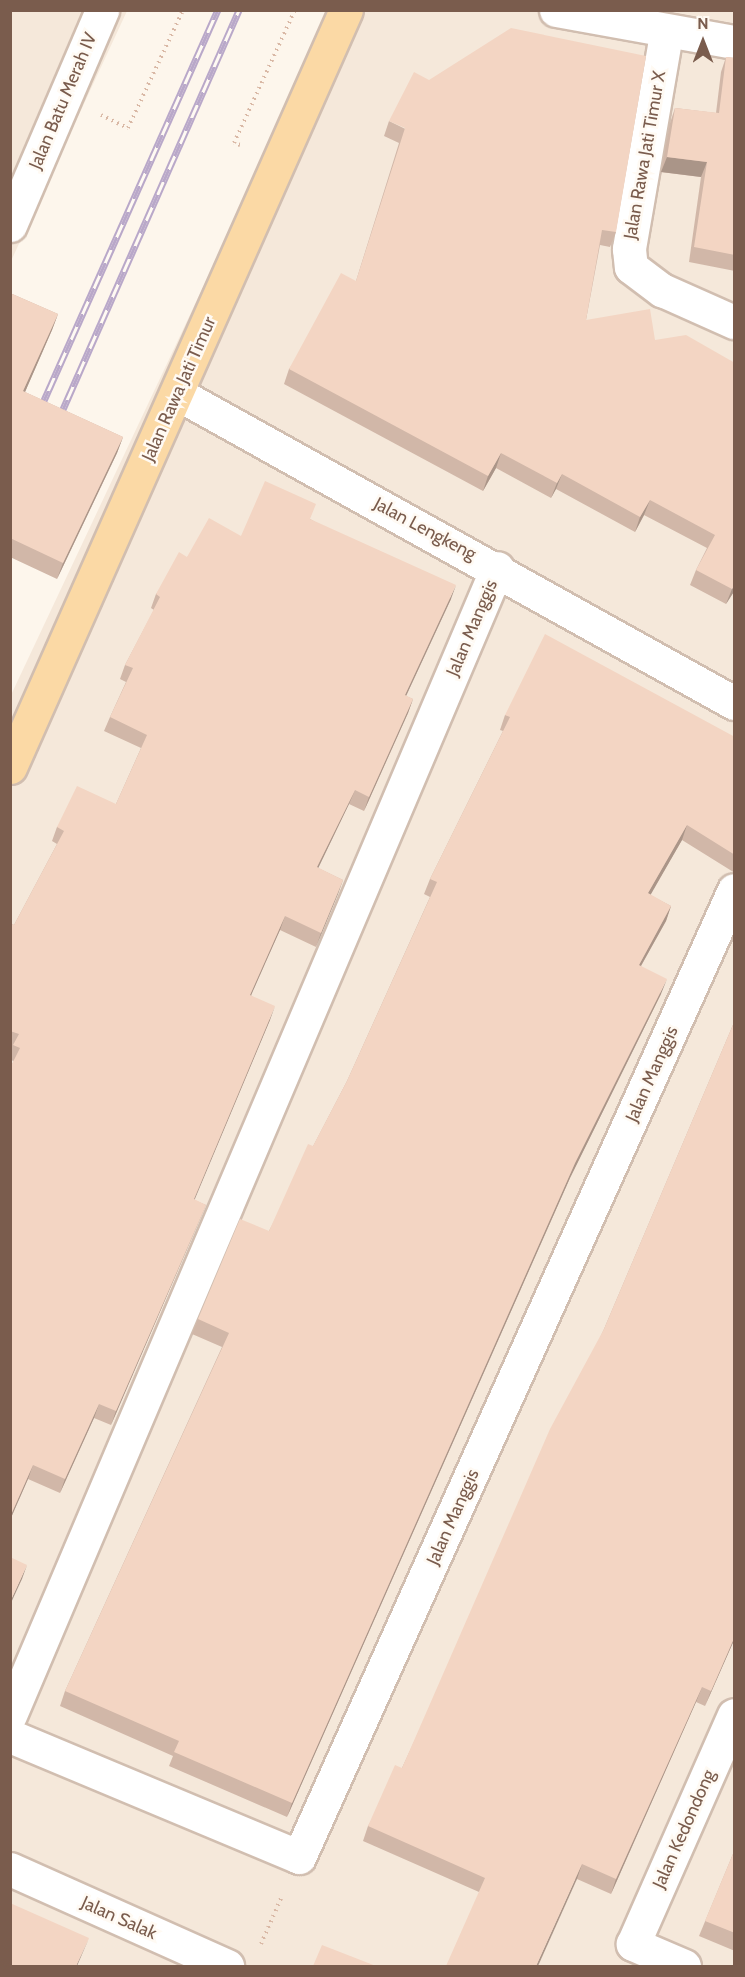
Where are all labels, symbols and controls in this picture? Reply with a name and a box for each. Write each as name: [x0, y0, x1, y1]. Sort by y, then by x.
north arrow: [673, 12, 733, 72]
text: N: [697, 14, 709, 33]
street label: Jalan Batu Merah IV: [25, 30, 101, 172]
street label: Jalan Rawa Jati Timur X: [620, 69, 670, 241]
street label: Jalan Rawa Jati Timur: [137, 313, 221, 465]
street label: Jalan Lengkeng: [370, 493, 480, 565]
street label: Jalan Manggis: [442, 576, 502, 680]
street label: Jalan Manggis: [621, 1023, 683, 1125]
street label: Jalan Manggis: [422, 1466, 484, 1568]
street label: Jalan Kedondong: [648, 1766, 720, 1892]
street label: Jalan Salak: [78, 1892, 160, 1944]

